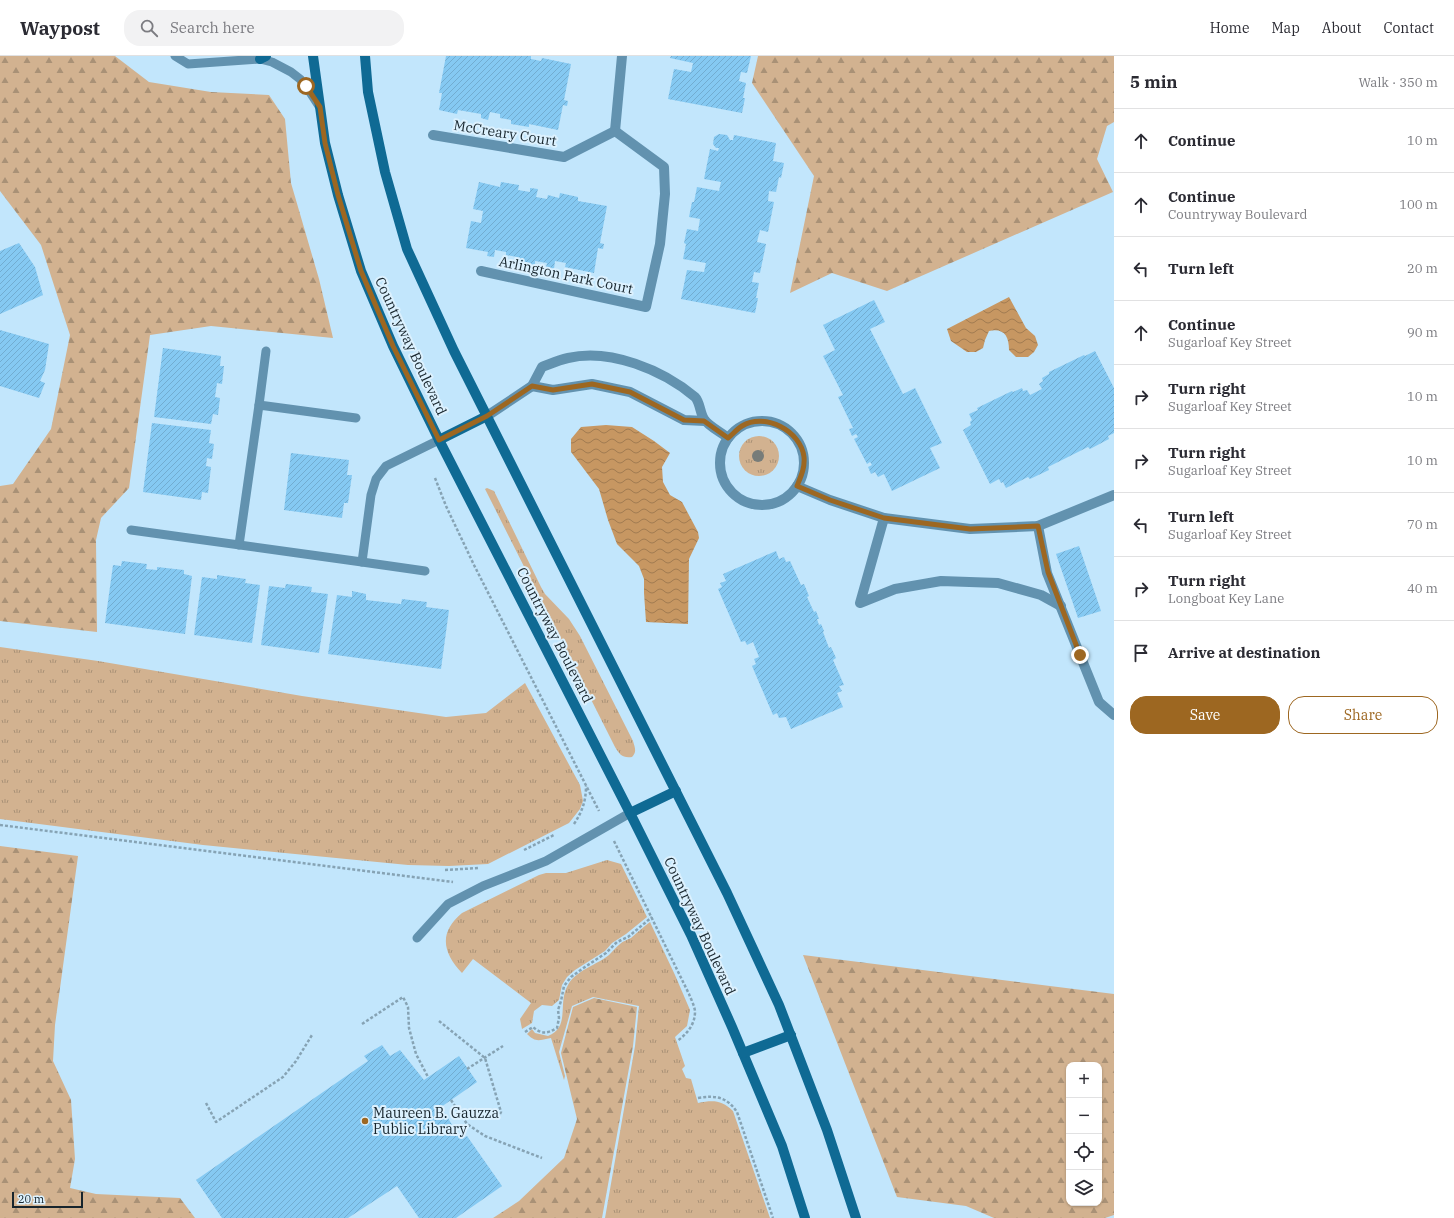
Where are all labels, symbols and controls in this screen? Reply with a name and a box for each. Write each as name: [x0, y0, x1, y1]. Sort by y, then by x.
search box: [124, 10, 404, 46]
text: Waypost: [20, 16, 100, 40]
icon: search: [138, 17, 160, 39]
text: Search here: [170, 18, 254, 37]
text: Home: [1210, 19, 1249, 37]
text: Map: [1271, 19, 1300, 37]
text: About: [1322, 19, 1361, 37]
text: Contact: [1383, 19, 1434, 37]
text: 5 min: [1130, 71, 1178, 93]
text: Walk · 350 m: [1359, 74, 1438, 91]
route start: [297, 77, 315, 95]
street label: McCreary Court: [452, 116, 558, 150]
icon: ahead: [1130, 130, 1152, 152]
text: Continue: [1168, 131, 1235, 150]
text: 10 m: [1407, 132, 1438, 149]
text: Continue: [1168, 187, 1235, 206]
icon: ahead: [1130, 194, 1152, 216]
text: 100 m: [1399, 196, 1438, 213]
text: Countryway Boulevard: [1168, 206, 1307, 223]
street label: Arlington Park Court: [497, 252, 635, 298]
icon: left: [1130, 258, 1152, 280]
text: Turn left: [1168, 259, 1234, 278]
text: 20 m: [1407, 260, 1438, 277]
street label: Countryway Boulevard: [371, 274, 451, 418]
text: Continue: [1168, 315, 1235, 334]
icon: ahead: [1130, 322, 1152, 344]
text: 90 m: [1407, 324, 1438, 341]
text: Sugarloaf Key Street: [1168, 334, 1292, 351]
text: Turn right: [1168, 379, 1246, 398]
icon: right: [1130, 386, 1152, 408]
text: 10 m: [1407, 388, 1438, 405]
text: Sugarloaf Key Street: [1168, 398, 1292, 415]
text: Turn right: [1168, 443, 1246, 462]
icon: right: [1130, 450, 1152, 472]
text: 10 m: [1407, 452, 1438, 469]
text: Sugarloaf Key Street: [1168, 462, 1292, 479]
text: Turn left: [1168, 507, 1234, 526]
icon: left: [1130, 514, 1152, 536]
text: 70 m: [1407, 516, 1438, 533]
text: Sugarloaf Key Street: [1168, 526, 1292, 543]
street label: Countryway Boulevard: [513, 564, 597, 706]
text: Turn right: [1168, 571, 1246, 590]
icon: right: [1130, 578, 1152, 600]
text: 40 m: [1407, 580, 1438, 597]
text: Longboat Key Lane: [1168, 590, 1284, 607]
icon: arrive: [1130, 642, 1152, 664]
text: Arrive at destination: [1168, 643, 1320, 662]
route end: [1071, 646, 1089, 664]
button: Save: [1130, 696, 1280, 734]
button: Share: [1288, 696, 1438, 734]
street label: Countryway Boulevard: [660, 854, 740, 998]
map controls: [1066, 1062, 1102, 1206]
button: +: [1066, 1062, 1102, 1098]
button: −: [1066, 1098, 1102, 1134]
place label: Maureen B. Gauzza Public Library: [373, 1104, 499, 1138]
marker: Maureen B. Gauzza Public Library: [360, 1116, 370, 1126]
button: locate: [1066, 1134, 1102, 1170]
button: layers: [1066, 1170, 1102, 1206]
scale bar: [12, 1190, 83, 1209]
text: 20 m: [18, 1192, 44, 1206]

